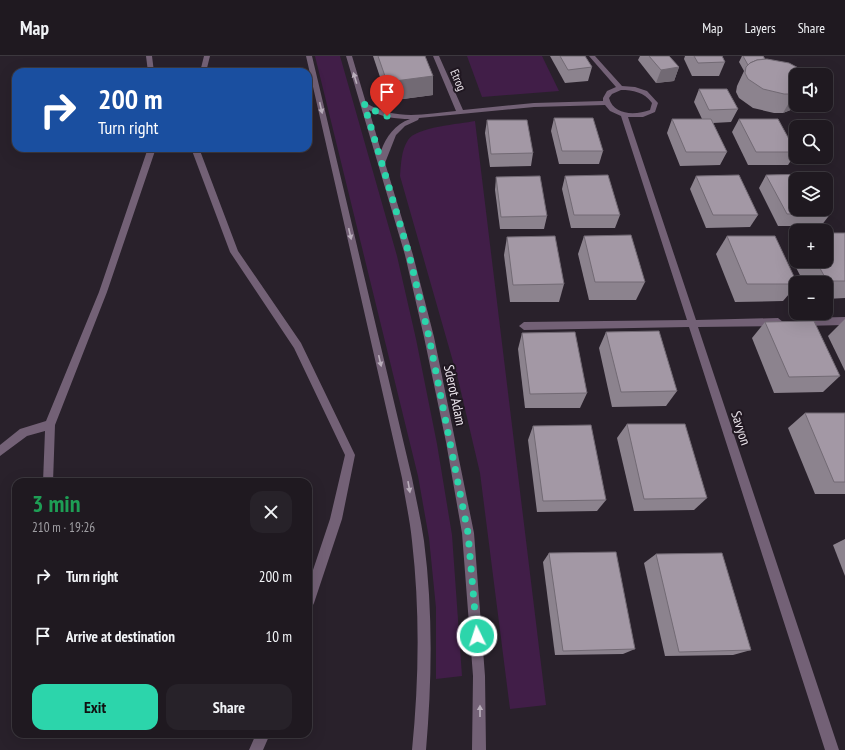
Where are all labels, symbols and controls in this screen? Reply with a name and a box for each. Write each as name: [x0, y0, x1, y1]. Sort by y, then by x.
text: Map: [20, 16, 49, 40]
text: Map: [702, 19, 723, 37]
text: Layers: [745, 19, 776, 37]
text: Share: [798, 19, 825, 37]
street label: Etrog: [447, 67, 470, 93]
map controls: [789, 68, 833, 320]
button: sound: [789, 68, 833, 112]
one-way arrow: [352, 71, 358, 83]
pin: [370, 75, 404, 116]
text: 200 m: [98, 80, 162, 117]
icon: arrive: [376, 81, 398, 103]
icon: right: [32, 84, 84, 136]
one-way arrow: [318, 101, 324, 114]
text: Turn right: [98, 116, 158, 139]
button: search: [789, 120, 833, 164]
button: layers: [789, 172, 833, 216]
button: +: [789, 224, 833, 268]
one-way arrow: [348, 228, 354, 240]
button: −: [789, 276, 833, 320]
one-way arrow: [377, 355, 383, 367]
street label: Sderot Adam: [440, 363, 470, 427]
street label: Savyon: [727, 409, 755, 447]
one-way arrow: [406, 481, 412, 494]
text: 3 min: [32, 488, 80, 519]
button: close: [250, 491, 292, 533]
text: 210 m · 19:26: [32, 519, 95, 536]
icon: right: [32, 565, 54, 587]
text: Turn right: [66, 567, 118, 586]
text: 200 m: [259, 567, 292, 586]
position arrow: [456, 615, 498, 657]
icon: arrive: [32, 625, 54, 647]
text: Arrive at destination: [66, 627, 175, 646]
text: 10 m: [266, 627, 292, 646]
button: Exit: [32, 684, 158, 730]
button: Share: [166, 684, 292, 730]
one-way arrow: [477, 704, 483, 717]

